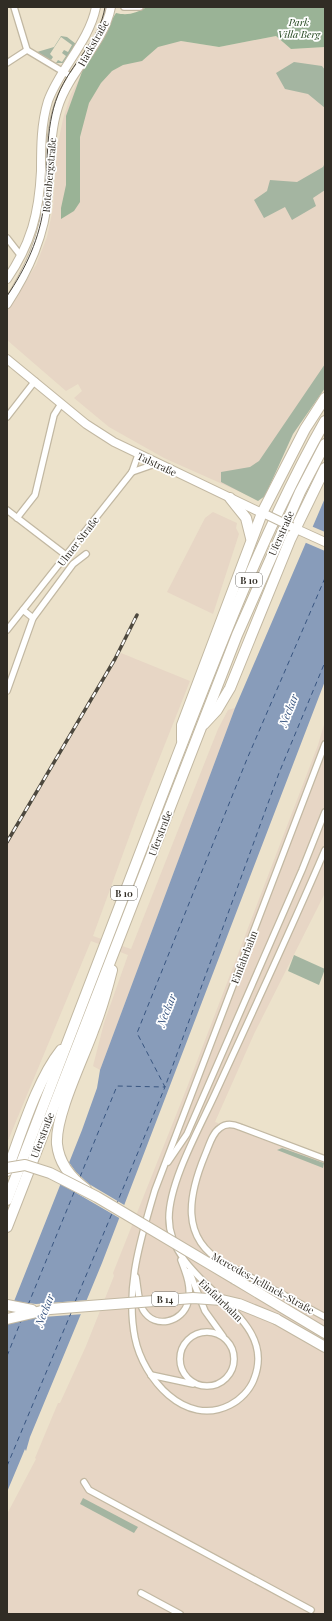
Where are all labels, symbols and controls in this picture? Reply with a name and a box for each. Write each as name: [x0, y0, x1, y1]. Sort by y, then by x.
park label: Park Villa Berg: [278, 15, 322, 41]
street label: Hackstraße: [74, 17, 112, 69]
street label: Rotenbergstraße: [39, 137, 59, 213]
street label: Talstraße: [135, 449, 179, 479]
street label: Uferstraße: [265, 508, 297, 558]
street label: Ulmer Straße: [54, 513, 102, 569]
road number: B 10: [236, 573, 262, 587]
water label: Neckar: [274, 691, 301, 729]
street label: Uferstraße: [145, 808, 175, 858]
road number: B 10: [111, 886, 137, 900]
street label: Einfahrbahn: [227, 928, 261, 986]
water label: Neckar: [152, 991, 179, 1029]
street label: Uferstraße: [27, 1110, 57, 1160]
street label: Mercedes-Jellinek-Straße: [209, 1249, 317, 1317]
street label: Einfahrbahn: [196, 1276, 246, 1324]
water label: Neckar: [30, 1291, 57, 1329]
road number: B 14: [152, 1292, 178, 1306]

